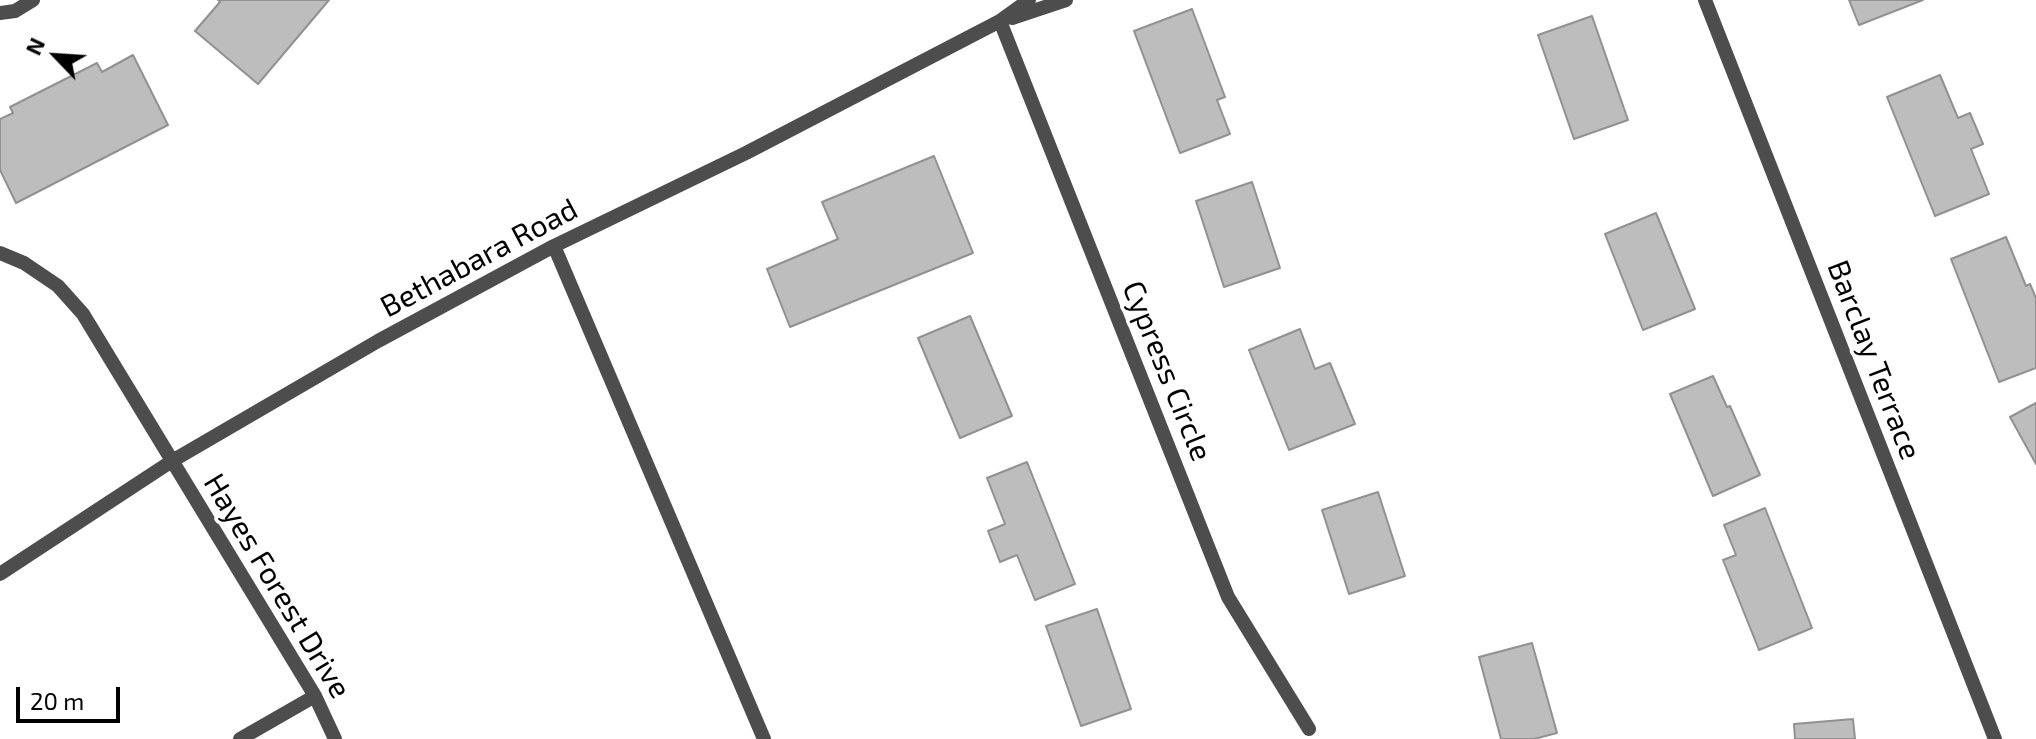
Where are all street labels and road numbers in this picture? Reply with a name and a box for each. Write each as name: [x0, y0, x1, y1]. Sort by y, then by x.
street label: Bethabara Road: [374, 191, 584, 325]
street label: Barclay Terrace: [1819, 255, 1929, 465]
street label: Cypress Circle: [1115, 276, 1219, 466]
street label: Hayes Forest Drive: [196, 467, 358, 705]

